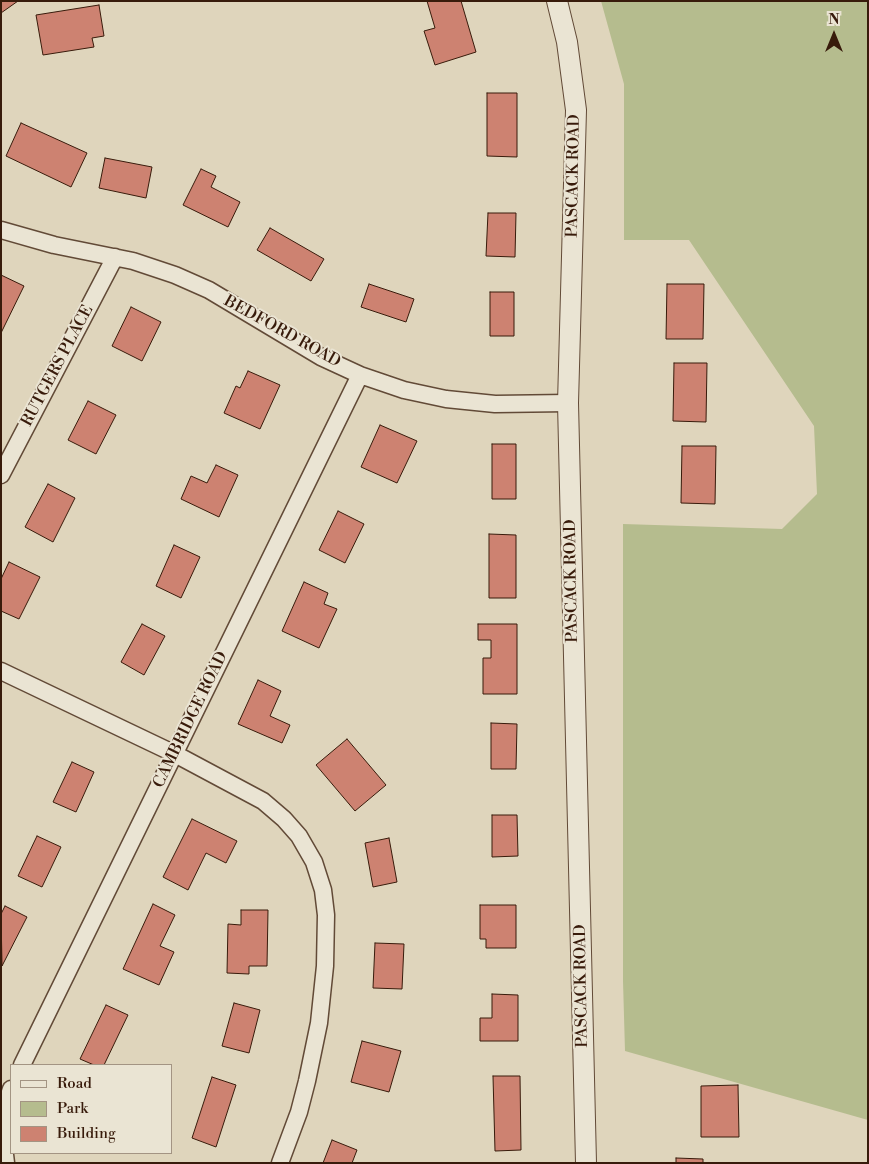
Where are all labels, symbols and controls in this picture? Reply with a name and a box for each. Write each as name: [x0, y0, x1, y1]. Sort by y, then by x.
north arrow: [809, 10, 859, 60]
text: N: [828, 11, 840, 29]
street label: PASCACK ROAD: [563, 114, 585, 238]
street label: BEDFORD ROAD: [220, 292, 344, 372]
street label: RUTGERS PLACE: [18, 302, 98, 430]
street label: PASCACK ROAD: [561, 519, 583, 643]
street label: CAMBRIDGE ROAD: [150, 649, 232, 791]
street label: PASCACK ROAD: [571, 924, 593, 1048]
legend: [10, 1064, 172, 1154]
text: Road: [57, 1074, 92, 1093]
text: Park: [57, 1099, 88, 1118]
text: Building: [57, 1124, 116, 1143]

